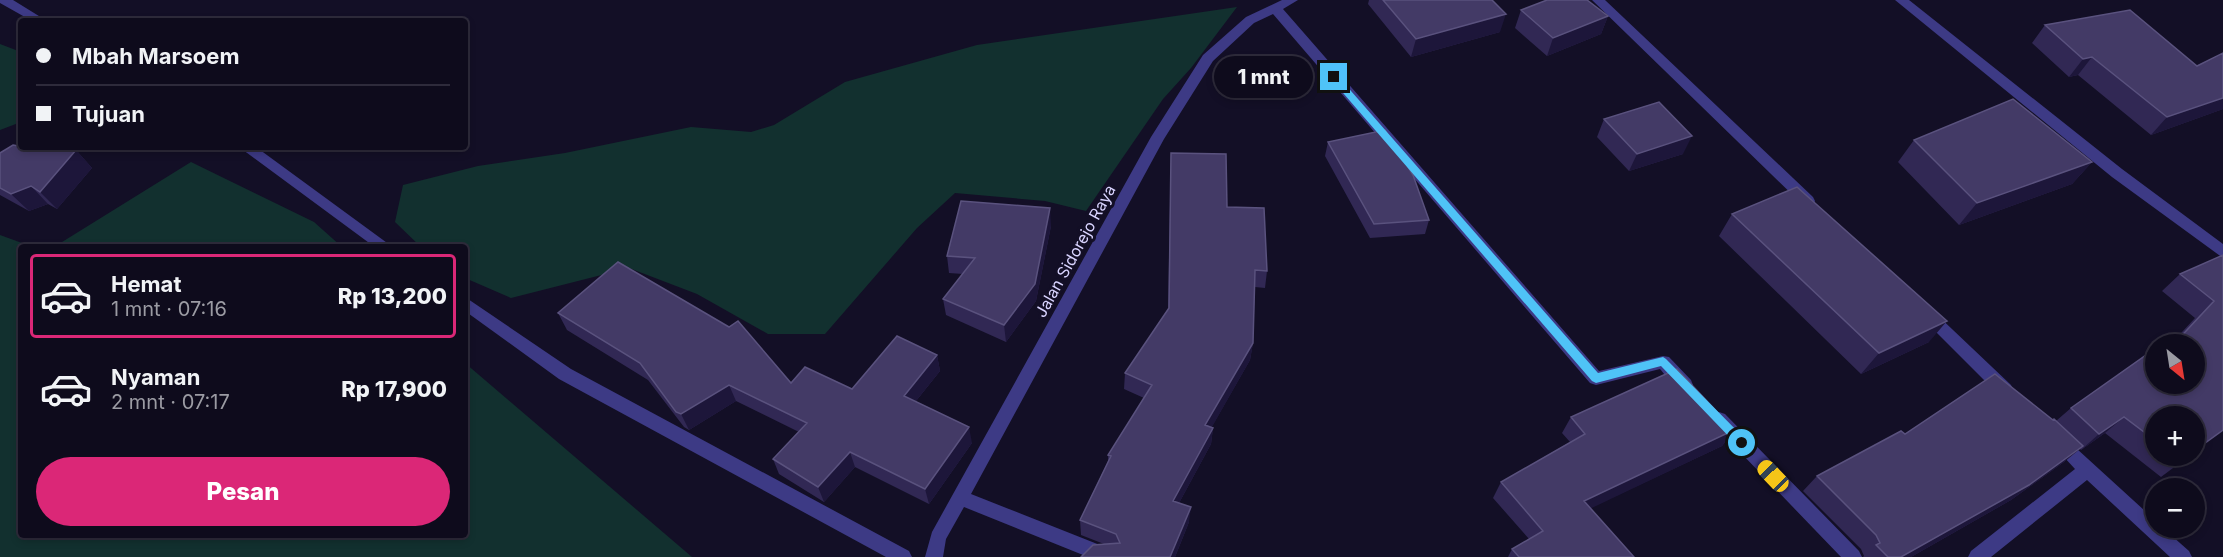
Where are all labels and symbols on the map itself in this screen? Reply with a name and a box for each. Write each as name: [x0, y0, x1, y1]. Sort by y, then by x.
callout: 1 mnt: [1214, 56, 1313, 98]
route end: [1320, 63, 1347, 90]
street label: Jalan Sidorejo Raya: [1030, 181, 1120, 321]
north arrow: [2145, 334, 2205, 394]
route start: [1728, 429, 1755, 456]
car: [1754, 457, 1792, 495]

